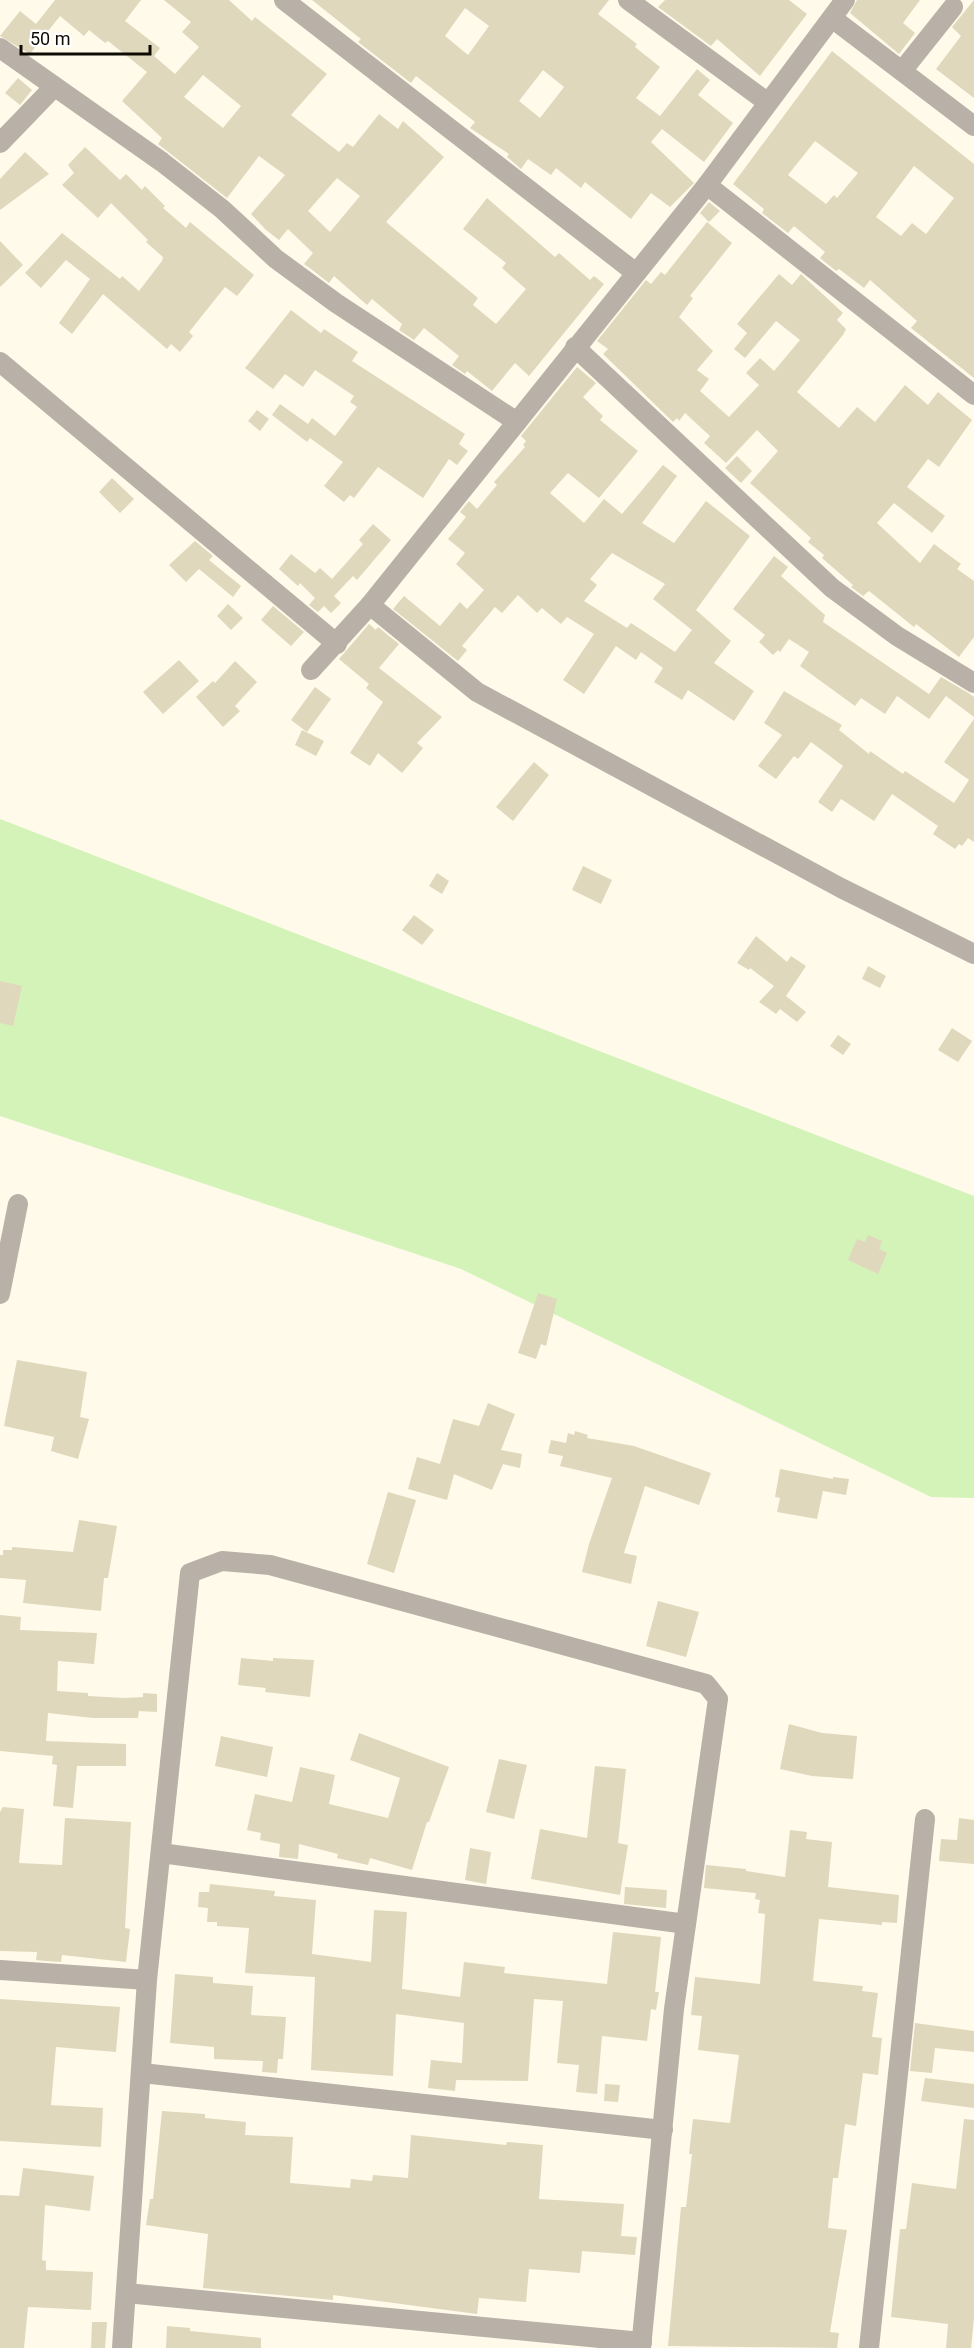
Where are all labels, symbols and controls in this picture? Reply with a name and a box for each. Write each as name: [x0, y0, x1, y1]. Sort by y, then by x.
scale bar: [21, 18, 150, 56]
text: 50 m: [30, 28, 70, 49]

